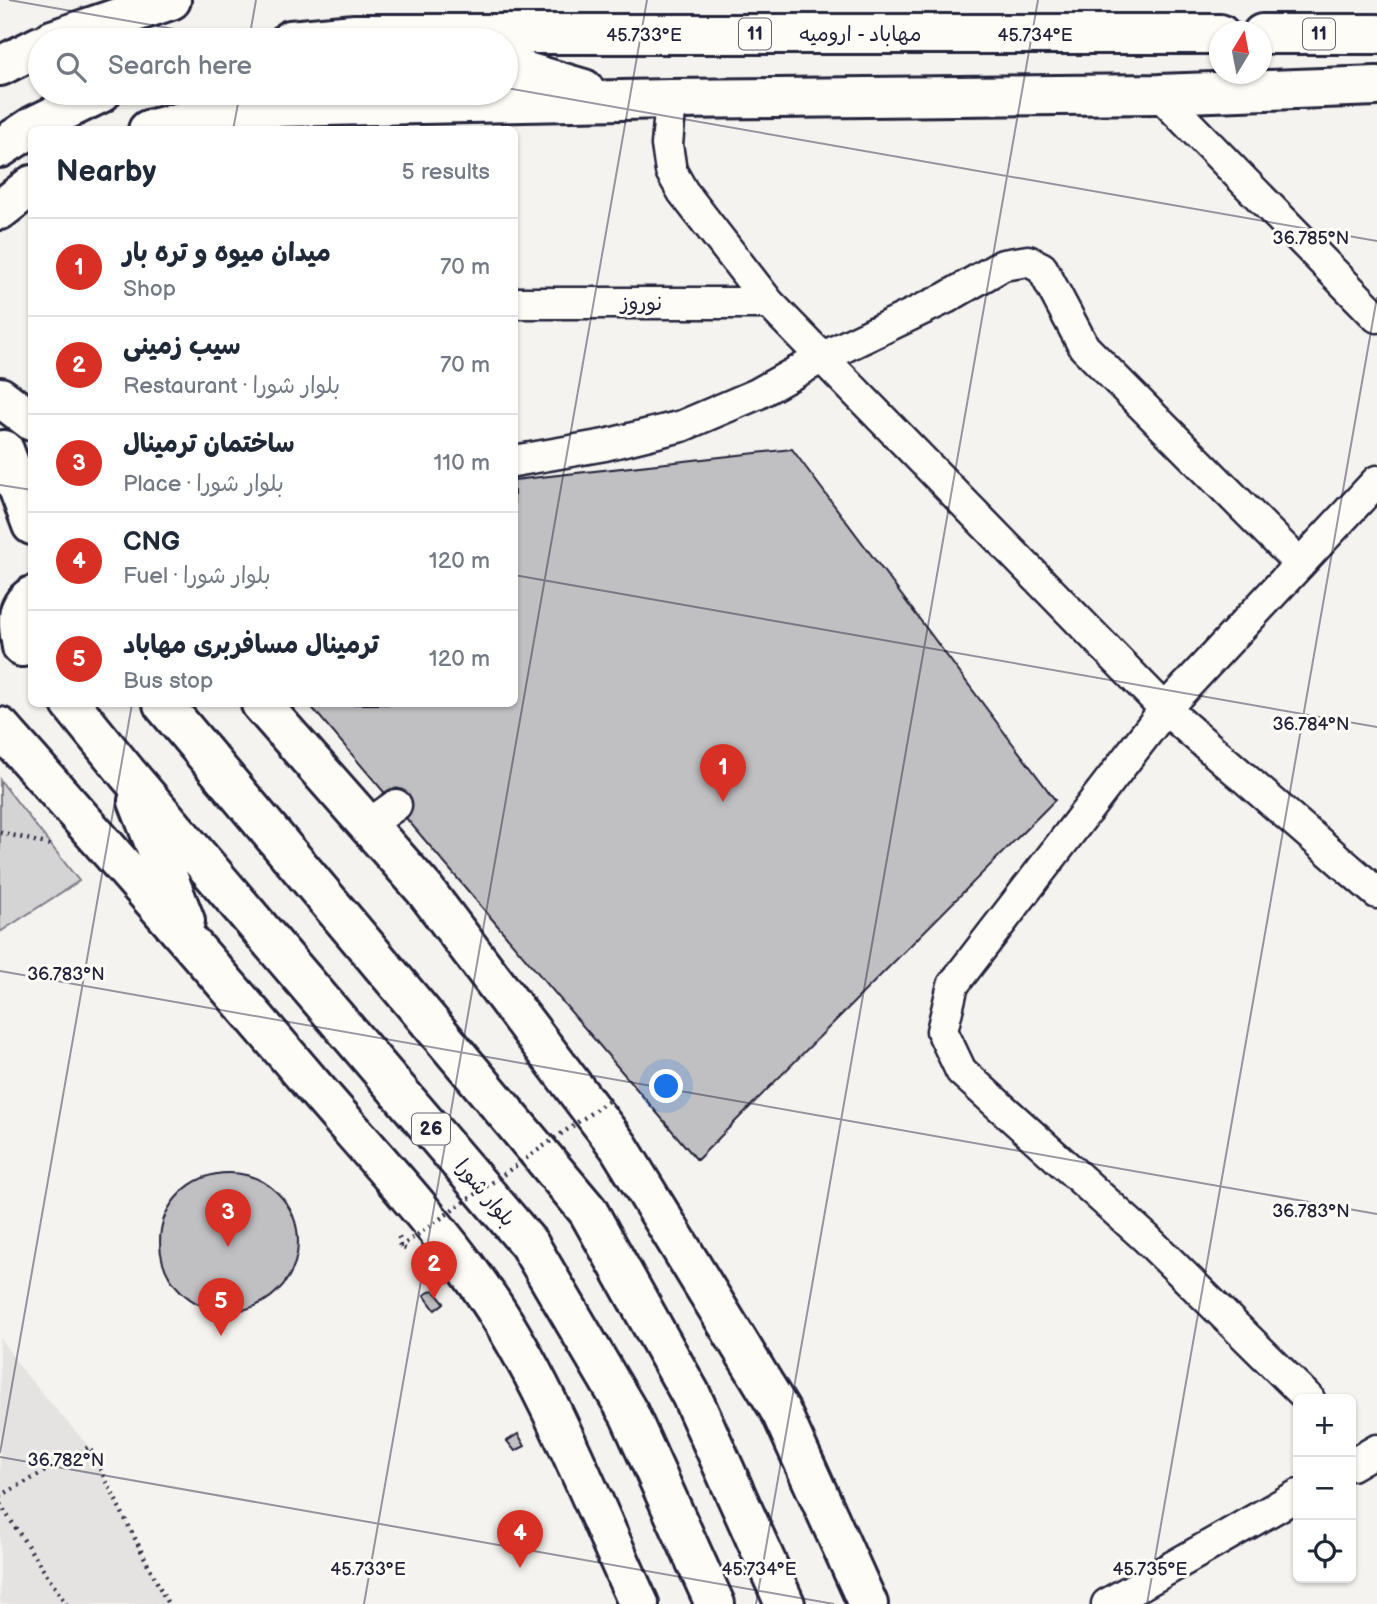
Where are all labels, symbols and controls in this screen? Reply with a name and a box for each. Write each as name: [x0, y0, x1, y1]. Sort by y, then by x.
road number: 11: [739, 18, 771, 50]
road number: 11: [1303, 18, 1335, 50]
north arrow: [1209, 21, 1272, 84]
street label: مهاباد - ارومیه: [799, 22, 921, 47]
text: 45.733°E: [606, 25, 682, 46]
text: 45.734°E: [997, 25, 1073, 46]
search box: [28, 28, 518, 105]
icon: search: [52, 48, 90, 86]
text: Search here: [108, 51, 252, 82]
text: Nearby: [56, 154, 156, 190]
text: 5 results: [402, 158, 490, 186]
text: 36.785°N: [1273, 228, 1349, 249]
text: میدان میوه و تره بار: [123, 238, 331, 269]
text: 1: [74, 253, 84, 281]
text: 70 m: [440, 253, 490, 281]
text: Shop: [123, 275, 176, 303]
street label: نوروز: [619, 291, 663, 316]
text: سیب زمینی: [123, 331, 241, 362]
text: 2: [72, 351, 86, 379]
text: 70 m: [440, 351, 490, 379]
text: Restaurant · بلوار شورا: [123, 372, 340, 400]
text: ساختمان ترمینال: [123, 429, 295, 460]
text: 3: [72, 449, 86, 477]
text: 110 m: [433, 449, 490, 477]
text: Place · بلوار شورا: [123, 470, 284, 498]
text: CNG: [123, 527, 180, 558]
text: 4: [72, 547, 86, 575]
text: 120 m: [429, 547, 490, 575]
text: Fuel · بلوار شورا: [123, 562, 271, 590]
text: ترمینال مسافربری مهاباد: [123, 630, 379, 661]
text: 5: [72, 645, 86, 673]
text: 120 m: [429, 645, 490, 673]
text: Bus stop: [123, 667, 213, 695]
text: 36.784°N: [1272, 714, 1350, 735]
pin: 1: [700, 744, 746, 802]
text: 36.783°N: [27, 964, 105, 985]
your location: [649, 1069, 683, 1103]
road number: 26: [412, 1114, 450, 1144]
street label: بلوار شورا: [450, 1154, 520, 1232]
pin: 3: [205, 1189, 251, 1247]
text: 36.783°N: [1272, 1201, 1350, 1222]
pin: 2: [411, 1241, 457, 1299]
pin: 5: [198, 1278, 244, 1336]
map controls: [1293, 1394, 1356, 1583]
button: +: [1293, 1394, 1356, 1457]
text: 36.782°N: [28, 1450, 104, 1471]
button: −: [1293, 1457, 1356, 1520]
pin: 4: [497, 1510, 543, 1568]
button: locate: [1293, 1520, 1356, 1583]
text: 45.733°E: [330, 1559, 406, 1580]
text: 45.734°E: [721, 1559, 797, 1580]
text: 45.735°E: [1113, 1559, 1188, 1580]

